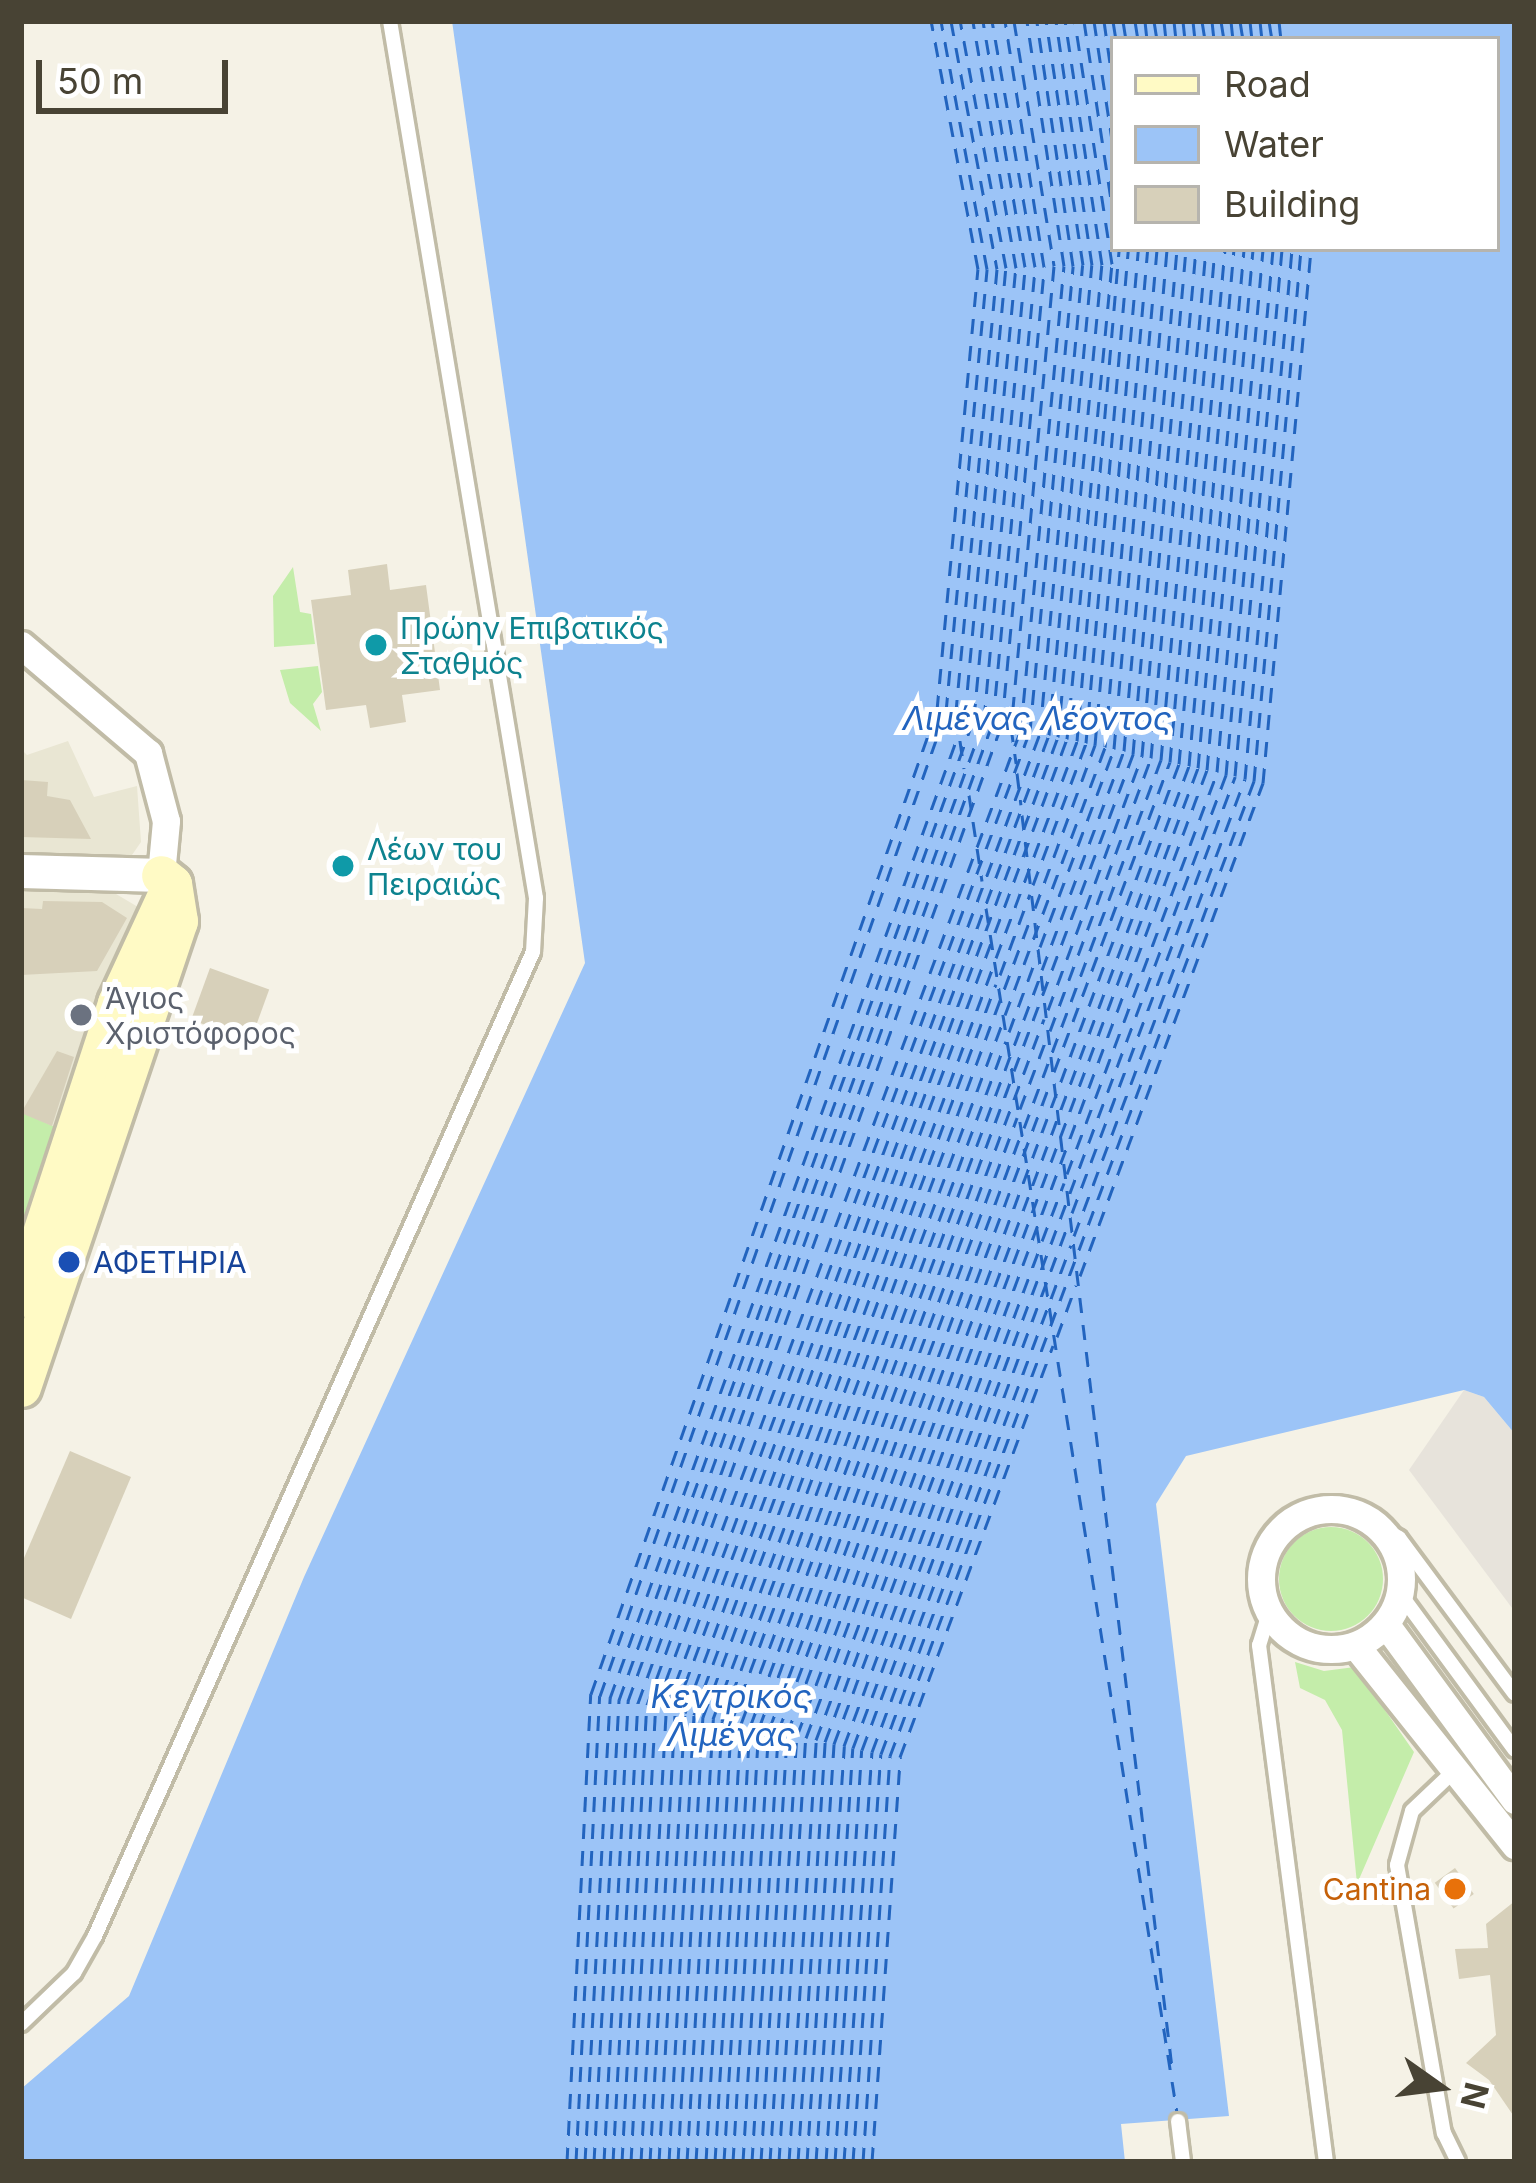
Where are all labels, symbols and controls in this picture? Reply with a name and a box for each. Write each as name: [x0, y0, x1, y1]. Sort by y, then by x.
scale bar: [42, 36, 234, 110]
legend: [1110, 36, 1500, 252]
text: 50 m: [57, 59, 143, 103]
text: Road: [1224, 62, 1311, 106]
text: Water: [1224, 122, 1324, 166]
text: Building: [1224, 182, 1360, 226]
place label: Πρώην Επιβατικός Σταθμός: [400, 610, 664, 680]
marker: Πρώην Επιβατικός Σταθμός: [363, 632, 389, 658]
water label: Λιμένας Λέοντος: [902, 699, 1172, 739]
place label: Λέων του Πειραιώς: [367, 831, 502, 902]
marker: Λέων του Πειραιώς: [330, 853, 356, 879]
place label: Άγιος Χριστόφορος: [105, 980, 296, 1050]
marker: Άγιος Χριστόφορος: [68, 1002, 94, 1028]
place label: ΑΦΕΤΗΡΙΑ: [93, 1244, 247, 1280]
marker: ΑΦΕΤΗΡΙΑ: [56, 1249, 82, 1275]
water label: Κεντρικός Λιμένας: [651, 1677, 811, 1755]
place label: Cantina: [1323, 1871, 1431, 1907]
marker: Cantina: [1442, 1876, 1468, 1902]
north arrow: [1380, 2027, 1500, 2147]
text: N: [1452, 2079, 1497, 2113]

